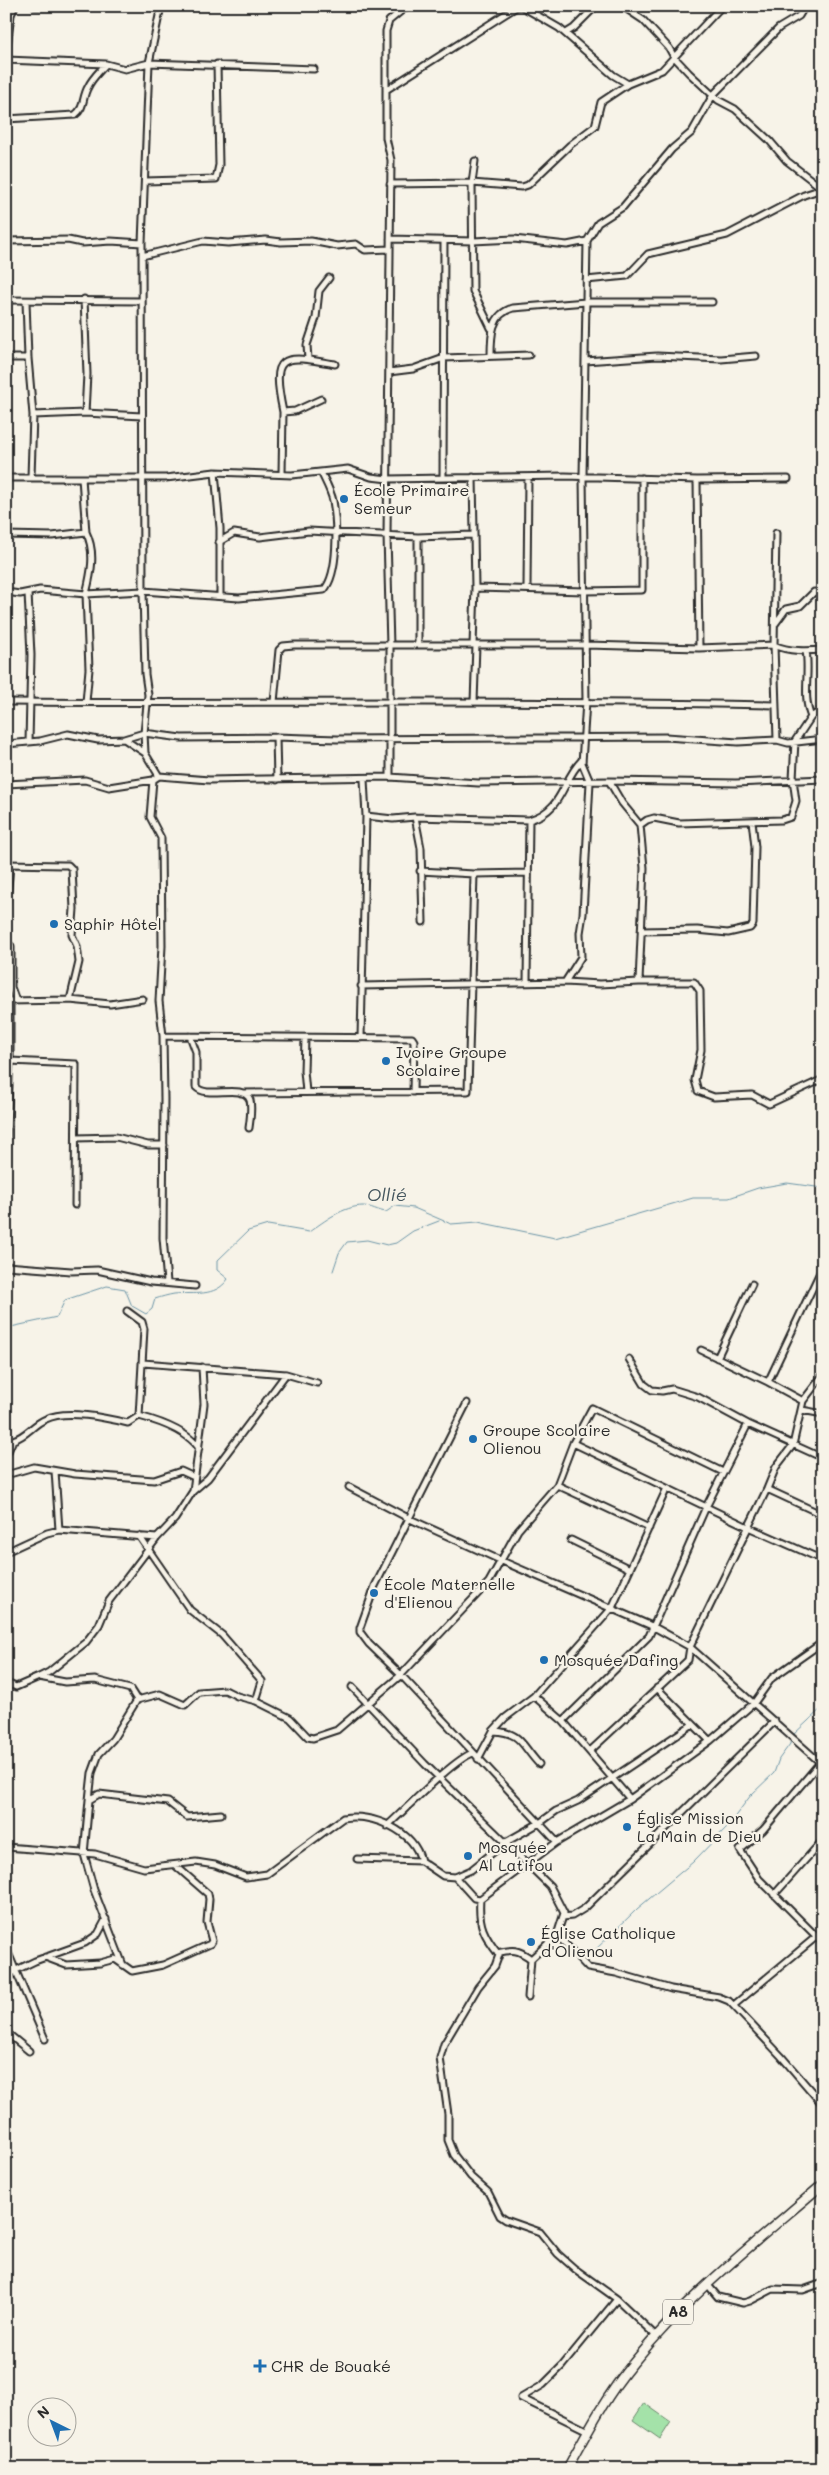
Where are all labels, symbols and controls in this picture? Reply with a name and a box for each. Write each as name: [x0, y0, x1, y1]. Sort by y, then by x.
place label: École Primaire Semeur: [354, 479, 469, 518]
marker: École Primaire Semeur: [338, 493, 350, 505]
place label: Saphir Hôtel: [64, 913, 162, 934]
marker: Saphir Hôtel: [48, 918, 60, 930]
place label: Ivoire Groupe Scolaire: [396, 1041, 507, 1080]
marker: Ivoire Groupe Scolaire: [380, 1055, 392, 1067]
water label: Ollié: [367, 1182, 407, 1206]
place label: Groupe Scolaire Olienou: [483, 1419, 611, 1458]
marker: Groupe Scolaire Olienou: [467, 1433, 479, 1445]
place label: École Maternelle d'Elienou: [384, 1573, 516, 1612]
marker: École Maternelle d'Elienou: [368, 1587, 380, 1599]
place label: Mosquée Dafing: [554, 1649, 678, 1670]
marker: Mosquée Dafing: [538, 1654, 550, 1666]
place label: Église Mission La Main de Dieu: [637, 1807, 762, 1846]
marker: Église Mission La Main de Dieu: [621, 1821, 633, 1833]
place label: Mosquée Al Latifou: [478, 1836, 553, 1875]
marker: Mosquée Al Latifou: [462, 1850, 474, 1862]
place label: Église Catholique d'Olienou: [541, 1922, 676, 1961]
marker: Église Catholique d'Olienou: [525, 1936, 537, 1948]
road number: A8: [663, 2300, 693, 2324]
place label: CHR de Bouaké: [271, 2355, 391, 2376]
marker: CHR de Bouaké: [253, 2359, 267, 2373]
north arrow: [28, 2398, 78, 2448]
text: N: [33, 2401, 53, 2423]

